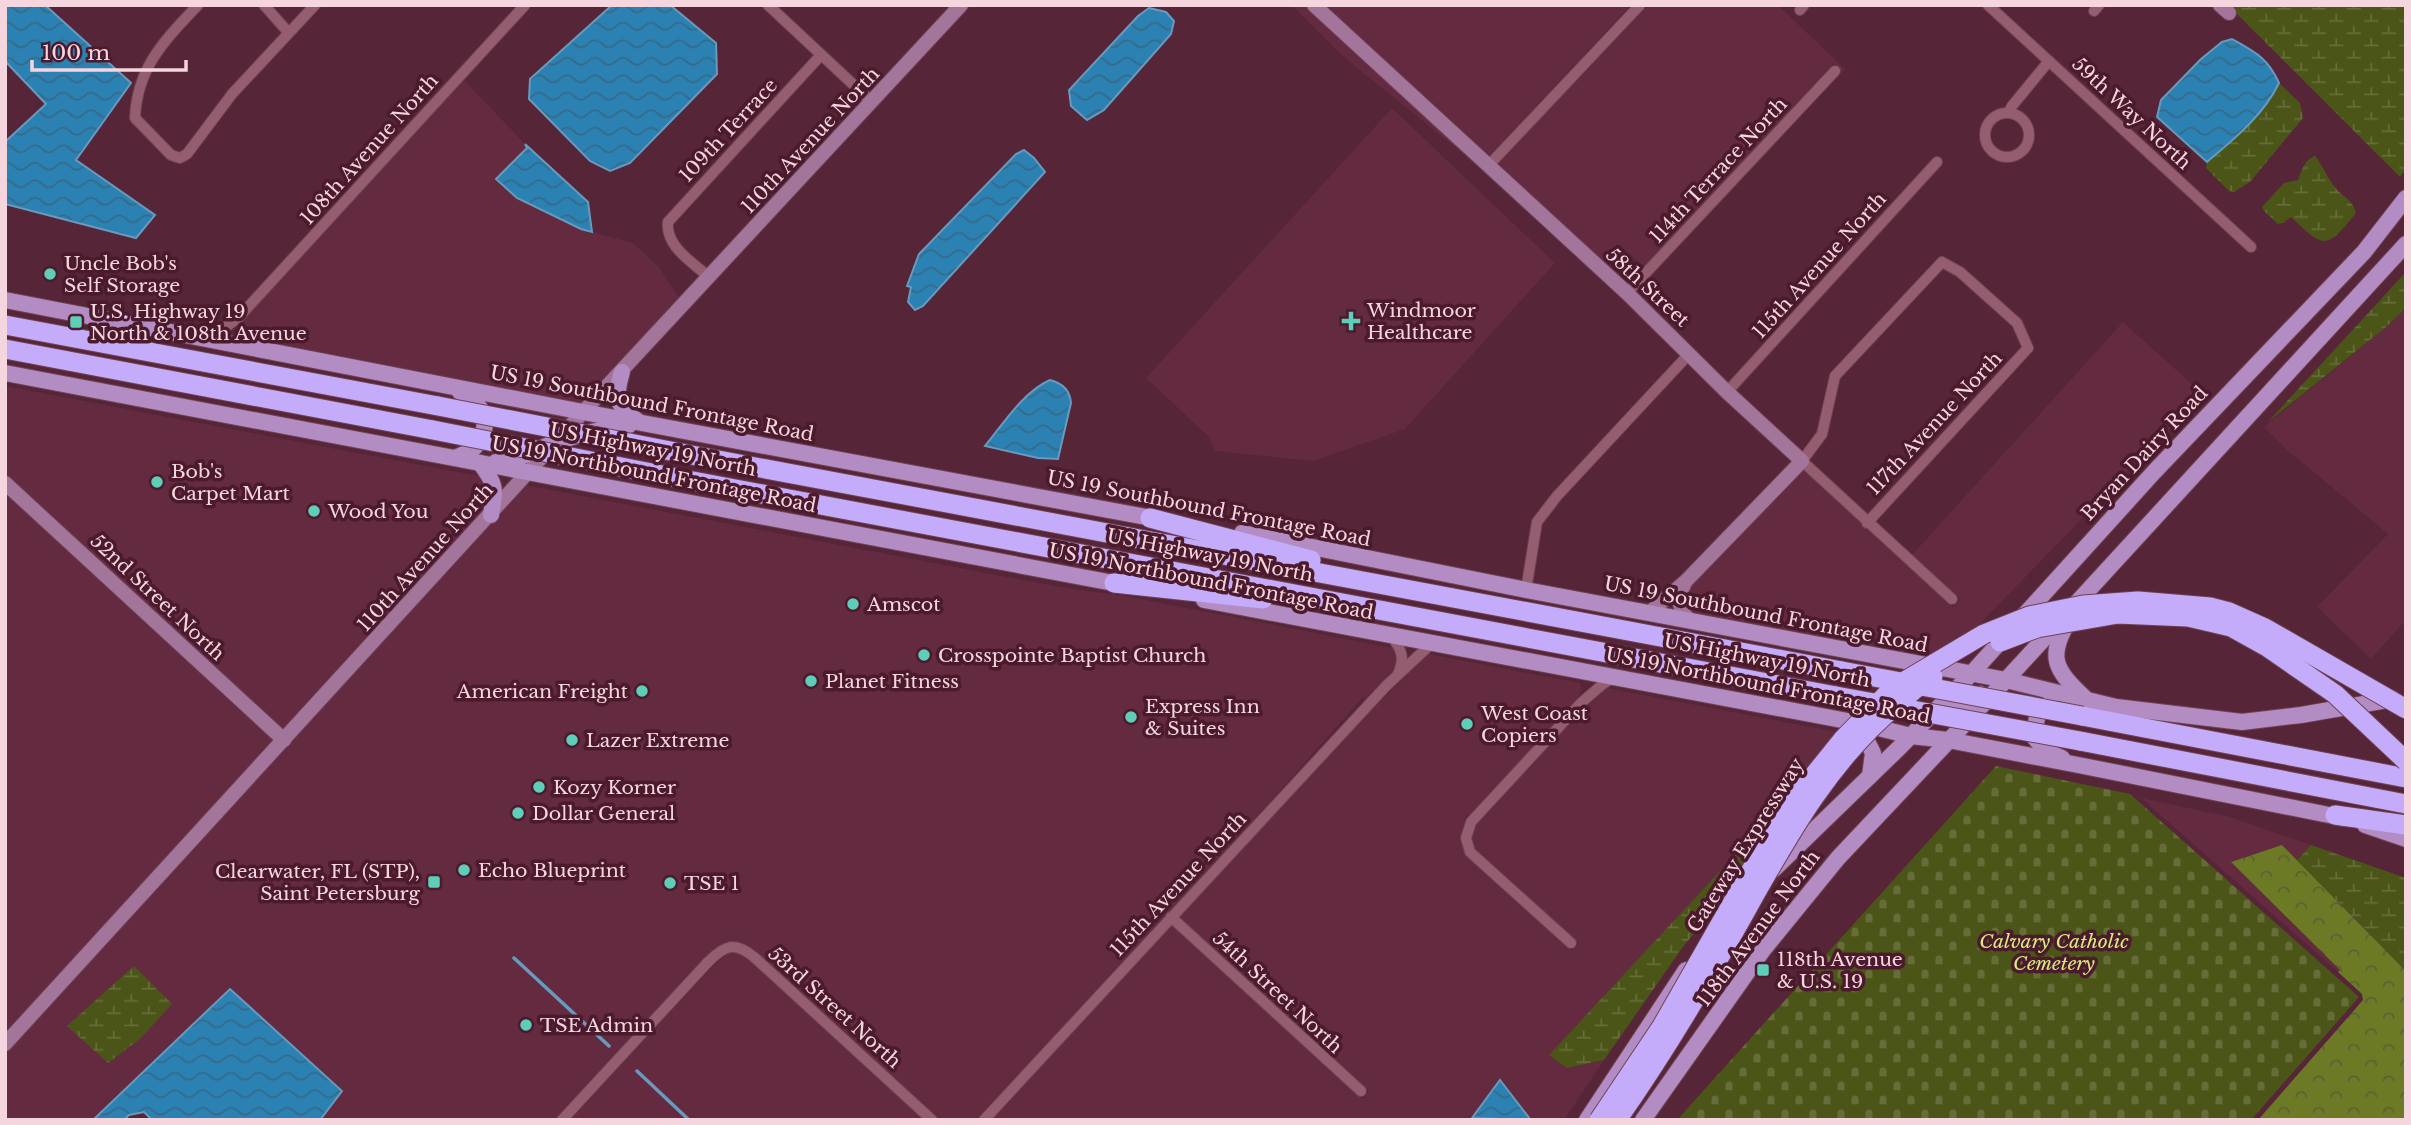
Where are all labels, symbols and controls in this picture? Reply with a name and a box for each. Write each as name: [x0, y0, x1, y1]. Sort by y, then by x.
scale bar: [32, 28, 186, 72]
text: 100 m: [42, 40, 110, 66]
street label: 59th Way North: [2067, 52, 2196, 174]
street label: 110th Avenue North: [737, 62, 884, 218]
street label: 108th Avenue North: [296, 69, 443, 229]
street label: 109th Terrace: [675, 74, 782, 187]
street label: 114th Terrace North: [1645, 93, 1792, 248]
street label: 115th Avenue North: [1748, 187, 1891, 343]
street label: 58th Street: [1601, 243, 1695, 332]
place label: Uncle Bob's Self Storage: [64, 252, 180, 297]
marker: Uncle Bob's Self Storage: [42, 266, 58, 282]
place label: Windmoor Healthcare: [1366, 299, 1476, 344]
place label: U.S. Highway 19 North & 108th Avenue: [90, 300, 307, 345]
marker: Windmoor Healthcare: [1341, 311, 1361, 331]
marker: U.S. Highway 19 North & 108th Avenue: [68, 314, 84, 330]
street label: 117th Avenue North: [1862, 347, 2007, 500]
street label: US 19 Southbound Frontage Road: [488, 361, 816, 446]
street label: Bryan Dairy Road: [2076, 381, 2213, 525]
street label: US Highway 19 North: [548, 418, 758, 481]
street label: US 19 Northbound Frontage Road: [490, 432, 818, 517]
place label: Bob's Carpet Mart: [171, 460, 291, 505]
street label: US 19 Southbound Frontage Road: [1045, 466, 1373, 551]
marker: Bob's Carpet Mart: [149, 474, 165, 490]
street label: 110th Avenue North: [353, 478, 498, 636]
place label: Wood You: [327, 500, 429, 523]
marker: Wood You: [306, 503, 322, 519]
street label: US Highway 19 North: [1105, 524, 1315, 587]
street label: 52nd Street North: [86, 529, 229, 665]
street label: US 19 Northbound Frontage Road: [1047, 539, 1375, 624]
street label: US 19 Southbound Frontage Road: [1602, 572, 1930, 657]
place label: Amscot: [866, 593, 941, 616]
marker: Amscot: [845, 596, 861, 612]
street label: US Highway 19 North: [1662, 629, 1872, 692]
street label: US 19 Northbound Frontage Road: [1604, 643, 1932, 728]
place label: Crosspointe Baptist Church: [938, 644, 1206, 667]
marker: Crosspointe Baptist Church: [916, 647, 932, 663]
place label: Planet Fitness: [825, 670, 959, 693]
marker: Planet Fitness: [803, 673, 819, 689]
place label: American Freight: [456, 680, 629, 703]
marker: American Freight: [634, 683, 650, 699]
place label: Express Inn & Suites: [1145, 695, 1260, 740]
place label: West Coast Copiers: [1480, 702, 1589, 747]
marker: Express Inn & Suites: [1123, 709, 1139, 725]
marker: West Coast Copiers: [1459, 716, 1475, 732]
place label: Lazer Extreme: [586, 729, 729, 752]
marker: Lazer Extreme: [564, 732, 580, 748]
street label: Gateway Expressway: [1682, 754, 1809, 937]
place label: Kozy Korner: [553, 776, 676, 799]
marker: Kozy Korner: [531, 779, 547, 795]
place label: Dollar General: [532, 802, 675, 825]
marker: Dollar General: [510, 805, 526, 821]
street label: 115th Avenue North: [1106, 807, 1251, 961]
street label: 118th Avenue North: [1692, 846, 1825, 1011]
place label: Echo Blueprint: [478, 859, 627, 882]
place label: Clearwater, FL (STP), Saint Petersburg: [215, 860, 421, 905]
marker: Echo Blueprint: [456, 862, 472, 878]
place label: TSE 1: [684, 872, 739, 895]
marker: Clearwater, FL (STP), Saint Petersburg: [426, 874, 442, 890]
marker: TSE 1: [662, 875, 678, 891]
street label: 54th Street North: [1208, 926, 1347, 1058]
park label: Calvary Catholic Cemetery: [1979, 930, 2129, 975]
street label: 53rd Street North: [764, 942, 906, 1073]
place label: 118th Avenue & U.S. 19: [1777, 948, 1903, 993]
marker: 118th Avenue & U.S. 19: [1755, 962, 1771, 978]
place label: TSE Admin: [540, 1014, 653, 1037]
marker: TSE Admin: [518, 1017, 534, 1033]

